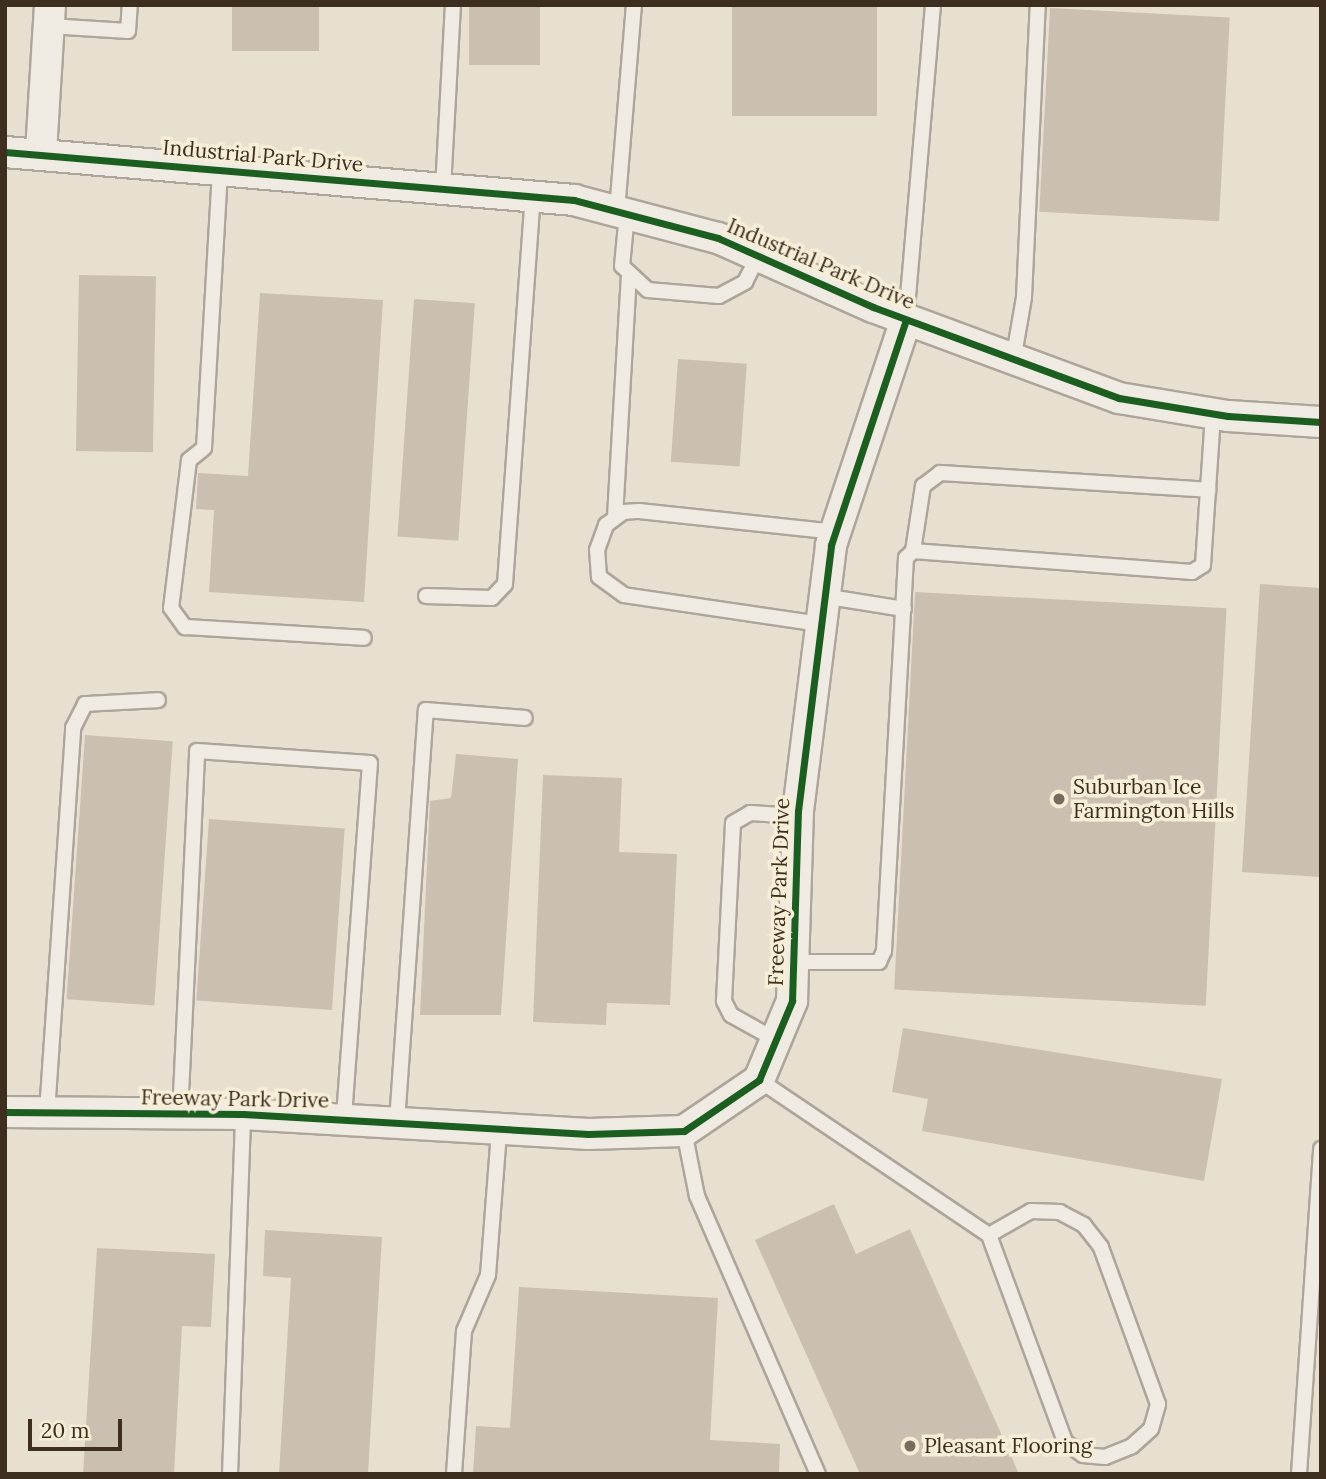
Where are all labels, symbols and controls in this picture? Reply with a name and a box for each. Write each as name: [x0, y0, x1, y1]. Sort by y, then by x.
street label: Industrial Park Drive: [162, 135, 364, 177]
street label: Industrial Park Drive: [723, 213, 919, 315]
place label: Suburban Ice Farmington Hills: [1073, 774, 1235, 824]
marker: Suburban Ice Farmington Hills: [1051, 791, 1067, 807]
street label: Freeway Park Drive: [763, 797, 795, 987]
street label: Freeway Park Drive: [141, 1085, 329, 1113]
scale bar: [32, 1406, 126, 1450]
text: 20 m: [41, 1417, 90, 1444]
place label: Pleasant Flooring: [924, 1433, 1092, 1459]
marker: Pleasant Flooring: [902, 1438, 918, 1454]

